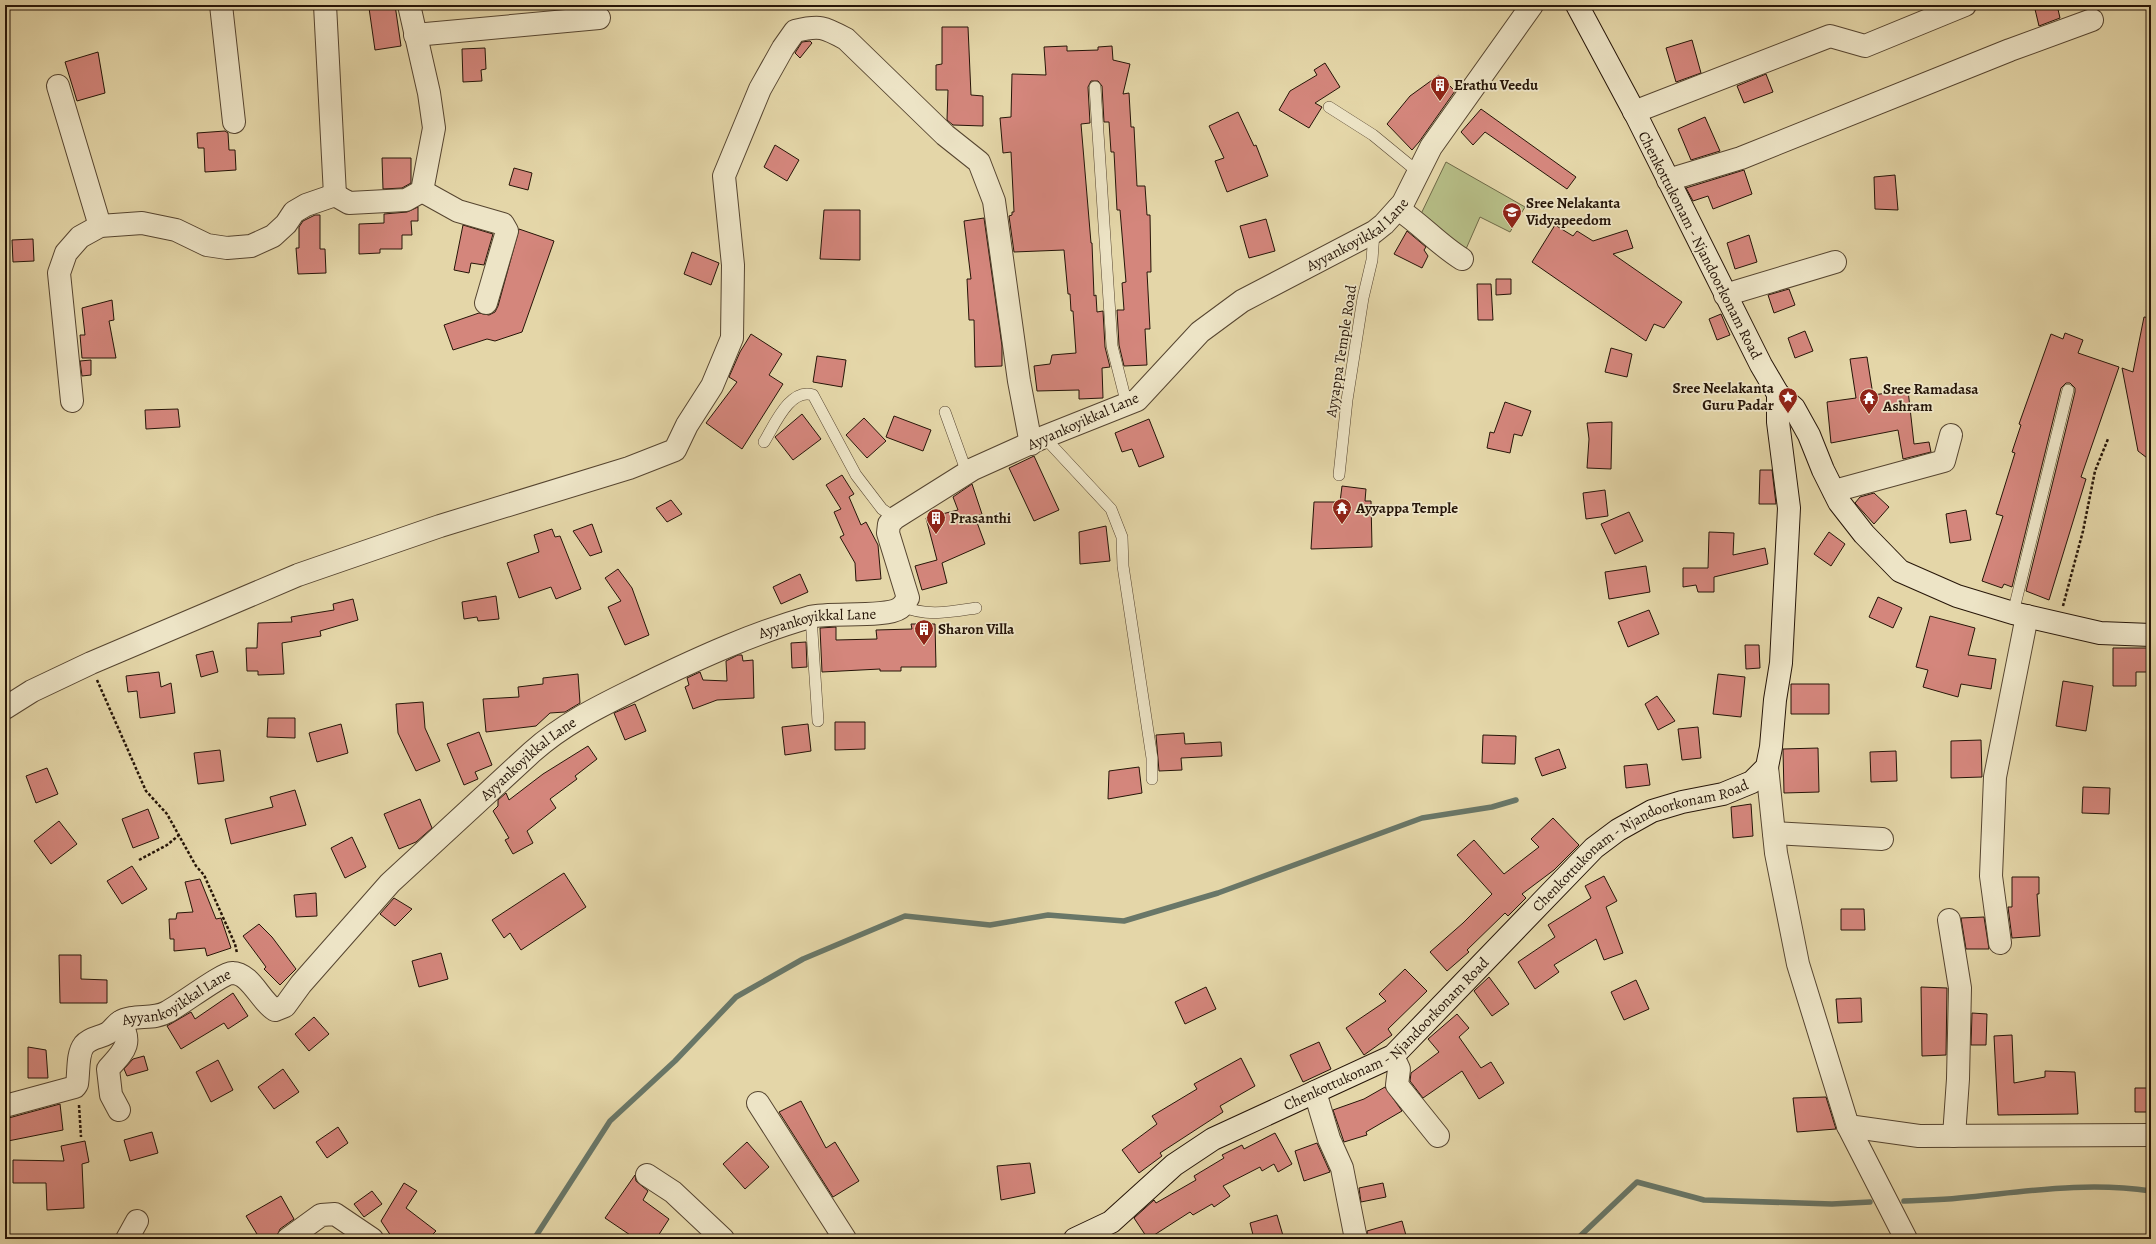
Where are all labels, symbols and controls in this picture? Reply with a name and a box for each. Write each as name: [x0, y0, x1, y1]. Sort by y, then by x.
building icon: Erathu Veedu: [1429, 74, 1451, 102]
place label: Erathu Veedu: [1454, 75, 1539, 95]
street label: Chenkottukonam - Njandoorkonam Road: [1634, 128, 1767, 363]
place label: Sree Nelakanta Vidyapeedom: [1525, 193, 1621, 230]
street label: Ayyankoyikkal Lane: [1302, 195, 1414, 276]
school or university icon: Sree Nelakanta Vidyapeedom: [1501, 201, 1523, 229]
street label: Ayyappa Temple Road: [1321, 283, 1361, 419]
place label: Sree Neelakanta Guru Padar: [1673, 378, 1775, 415]
place label: Sree Ramadasa Ashram: [1882, 379, 1979, 416]
place icon: Sree Neelakanta Guru Padar: [1777, 386, 1799, 414]
street label: Ayyankoyikkal Lane: [1023, 387, 1142, 455]
temple icon: Sree Ramadasa Ashram: [1858, 387, 1880, 415]
temple icon: Ayyappa Temple: [1331, 497, 1353, 525]
place label: Ayyappa Temple: [1355, 498, 1458, 518]
building icon: Prasanthi: [925, 507, 947, 535]
place label: Prasanthi: [950, 508, 1012, 528]
street label: Ayyankoyikkal Lane: [755, 604, 877, 644]
building icon: Sharon Villa: [913, 618, 935, 646]
place label: Sharon Villa: [938, 619, 1015, 639]
street label: Ayyankoyikkal Lane: [475, 712, 580, 806]
street label: Chenkottukonam - Njandoorkonam Road: [1528, 774, 1752, 916]
street label: Chenkottukonam - Njandoorkonam Road: [1280, 952, 1494, 1115]
street label: Ayyankoyikkal Lane: [118, 964, 234, 1030]

